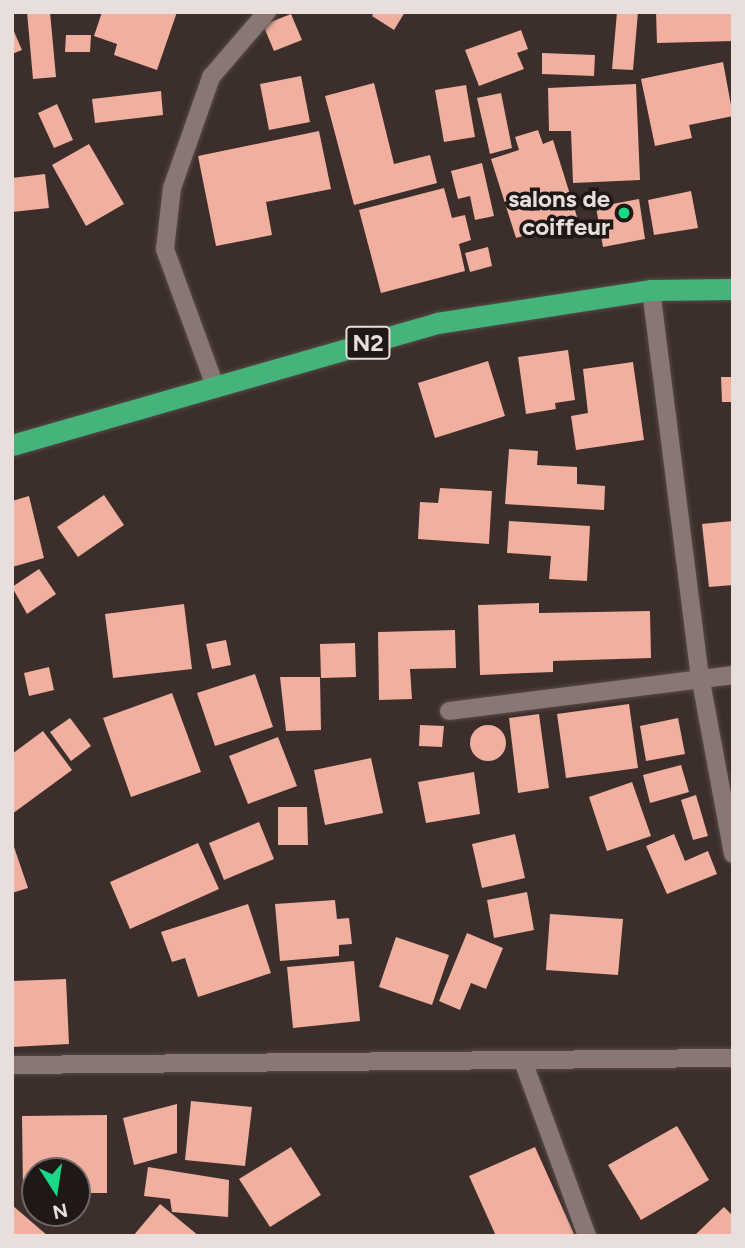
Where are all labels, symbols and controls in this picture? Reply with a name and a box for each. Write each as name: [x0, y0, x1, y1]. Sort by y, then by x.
place label: salons de coiffeur: [508, 185, 610, 241]
marker: salons de coiffeur: [616, 205, 632, 221]
road number: N2: [345, 324, 391, 362]
north arrow: [21, 1157, 91, 1227]
text: N: [50, 1198, 70, 1224]

